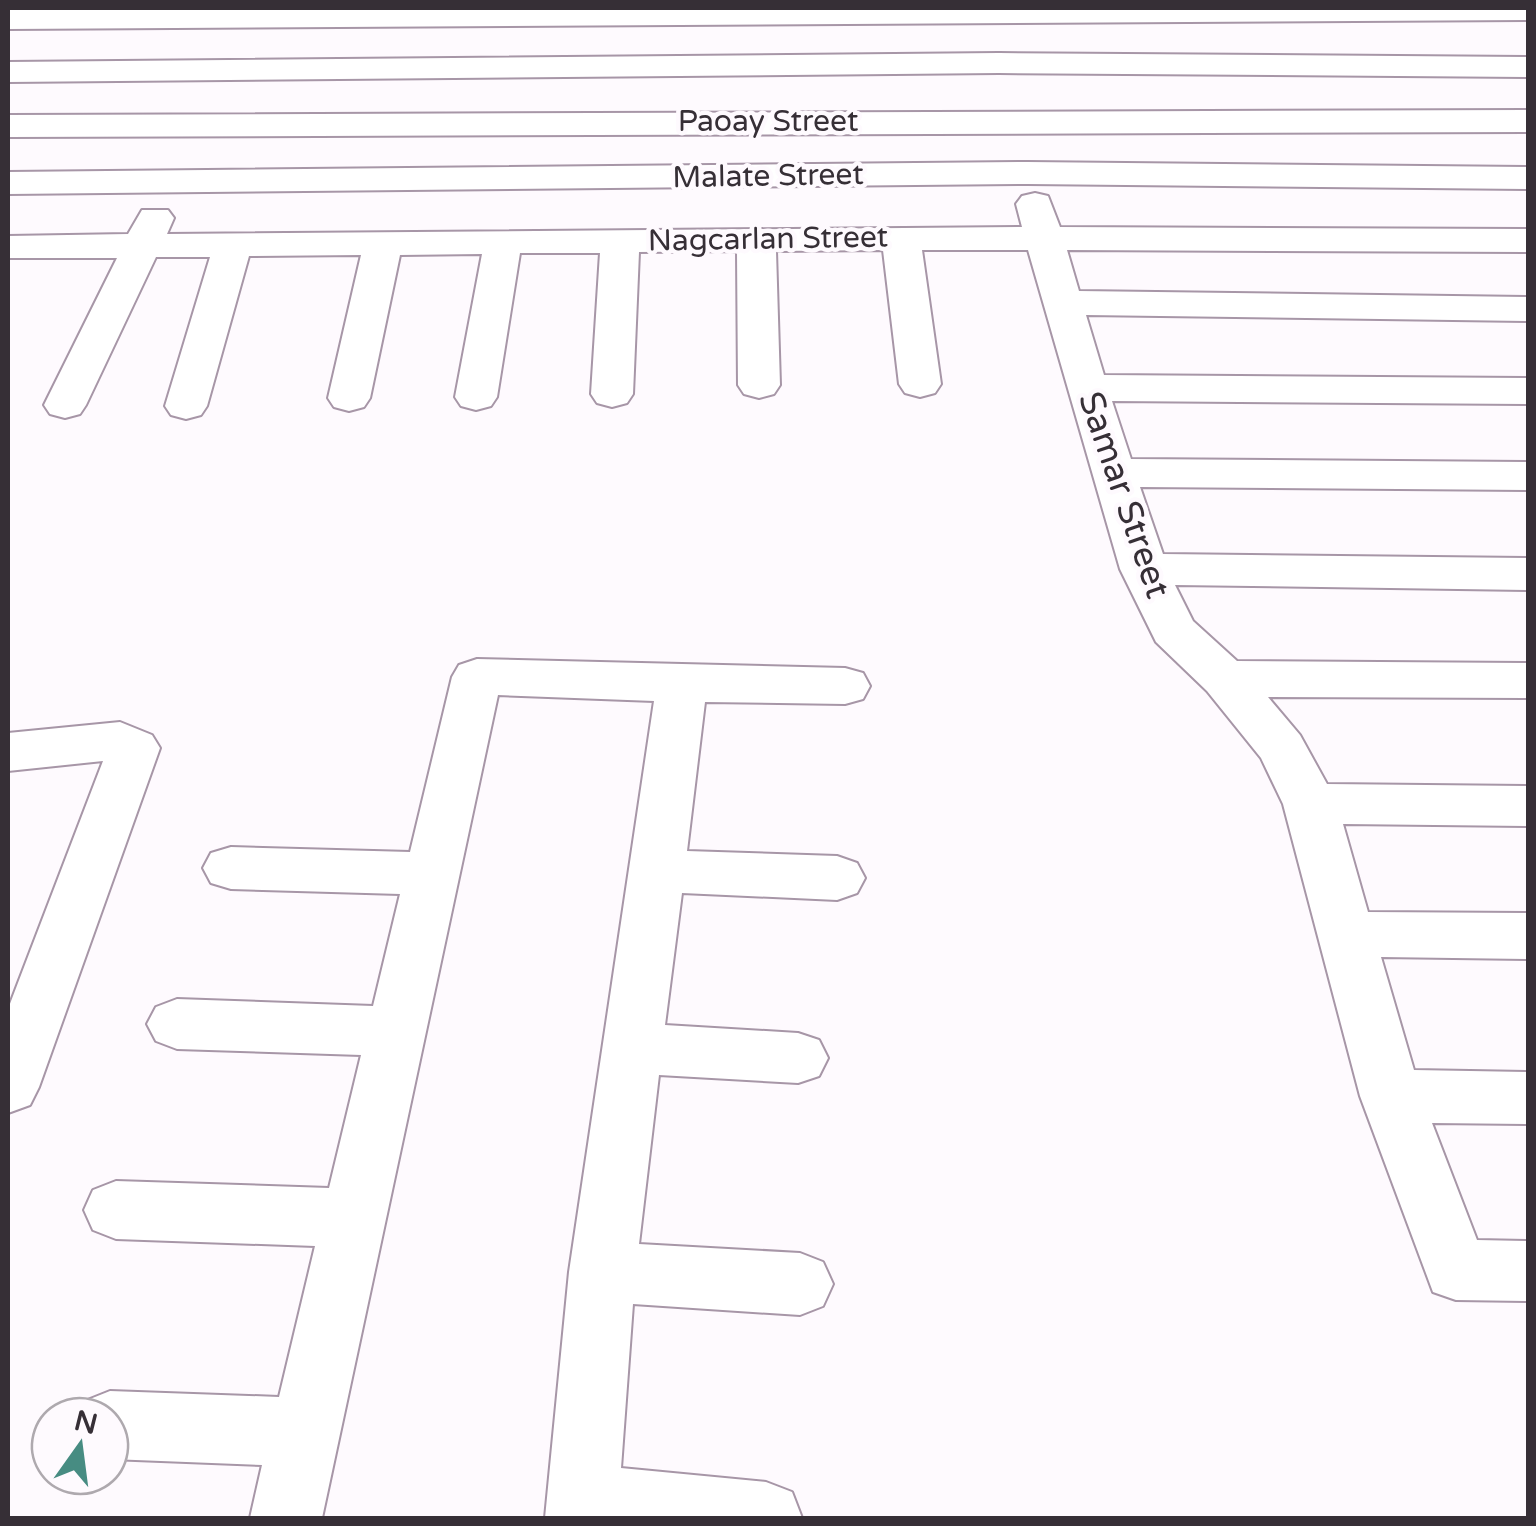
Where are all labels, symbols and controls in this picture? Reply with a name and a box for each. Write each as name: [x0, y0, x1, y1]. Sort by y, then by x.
street label: Paoay Street: [678, 103, 858, 140]
street label: Malate Street: [672, 156, 864, 196]
street label: Nagcarlan Street: [648, 218, 888, 260]
street label: Samar Street: [1069, 386, 1179, 604]
north arrow: [30, 1396, 130, 1496]
text: N: [71, 1403, 101, 1442]

